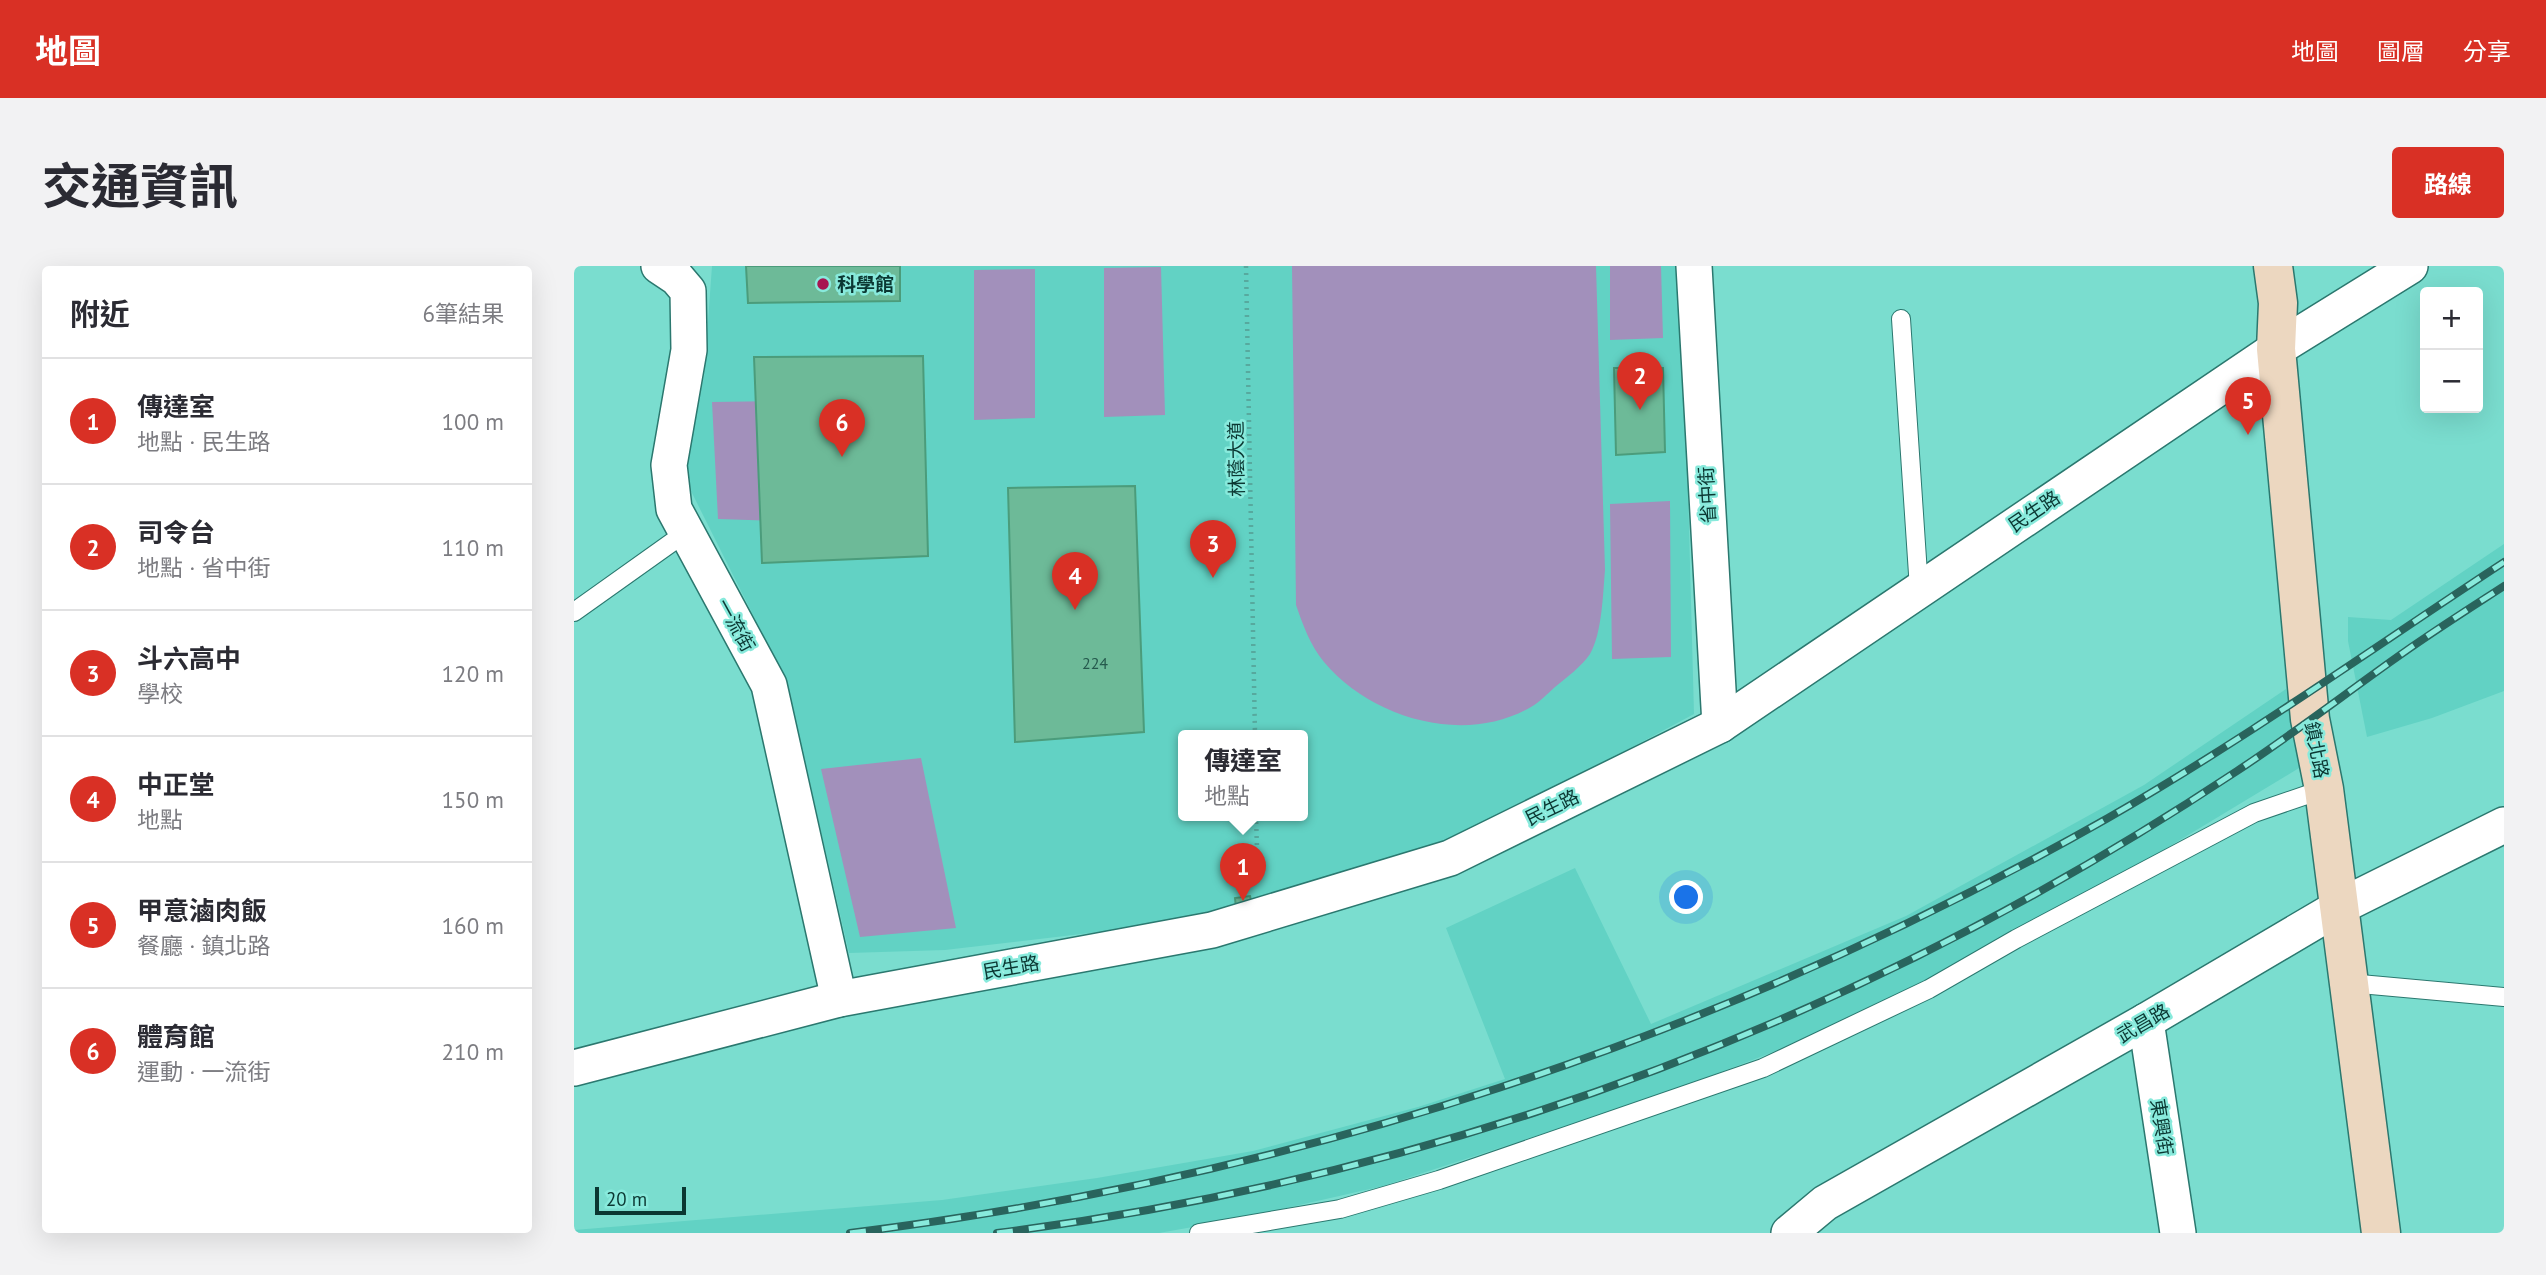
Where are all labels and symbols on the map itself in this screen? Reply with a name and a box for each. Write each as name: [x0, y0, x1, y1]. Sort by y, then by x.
place label: 科學館: [837, 272, 894, 296]
marker: 科學館: [815, 276, 831, 292]
pin: 2: [1617, 352, 1663, 410]
pin: 5: [2225, 377, 2271, 435]
pin: 6: [819, 399, 865, 457]
street label: 林蔭大道: [1223, 421, 1249, 497]
street label: 省中街: [1694, 466, 1720, 524]
street label: 民生路: [2004, 485, 2064, 537]
pin: 3: [1190, 520, 1236, 578]
pin: 4: [1052, 552, 1098, 610]
street label: 一流街: [712, 594, 760, 656]
house number: 224: [1082, 653, 1108, 673]
street label: 鎮北路: [2300, 720, 2334, 780]
street label: 民生路: [1521, 784, 1583, 830]
pin: 1: [1220, 843, 1266, 901]
your location: [1669, 880, 1703, 914]
street label: 民生路: [981, 950, 1041, 984]
street label: 武昌路: [2112, 998, 2174, 1048]
street label: 東興街: [2146, 1097, 2178, 1157]
scale bar: [595, 1184, 686, 1216]

